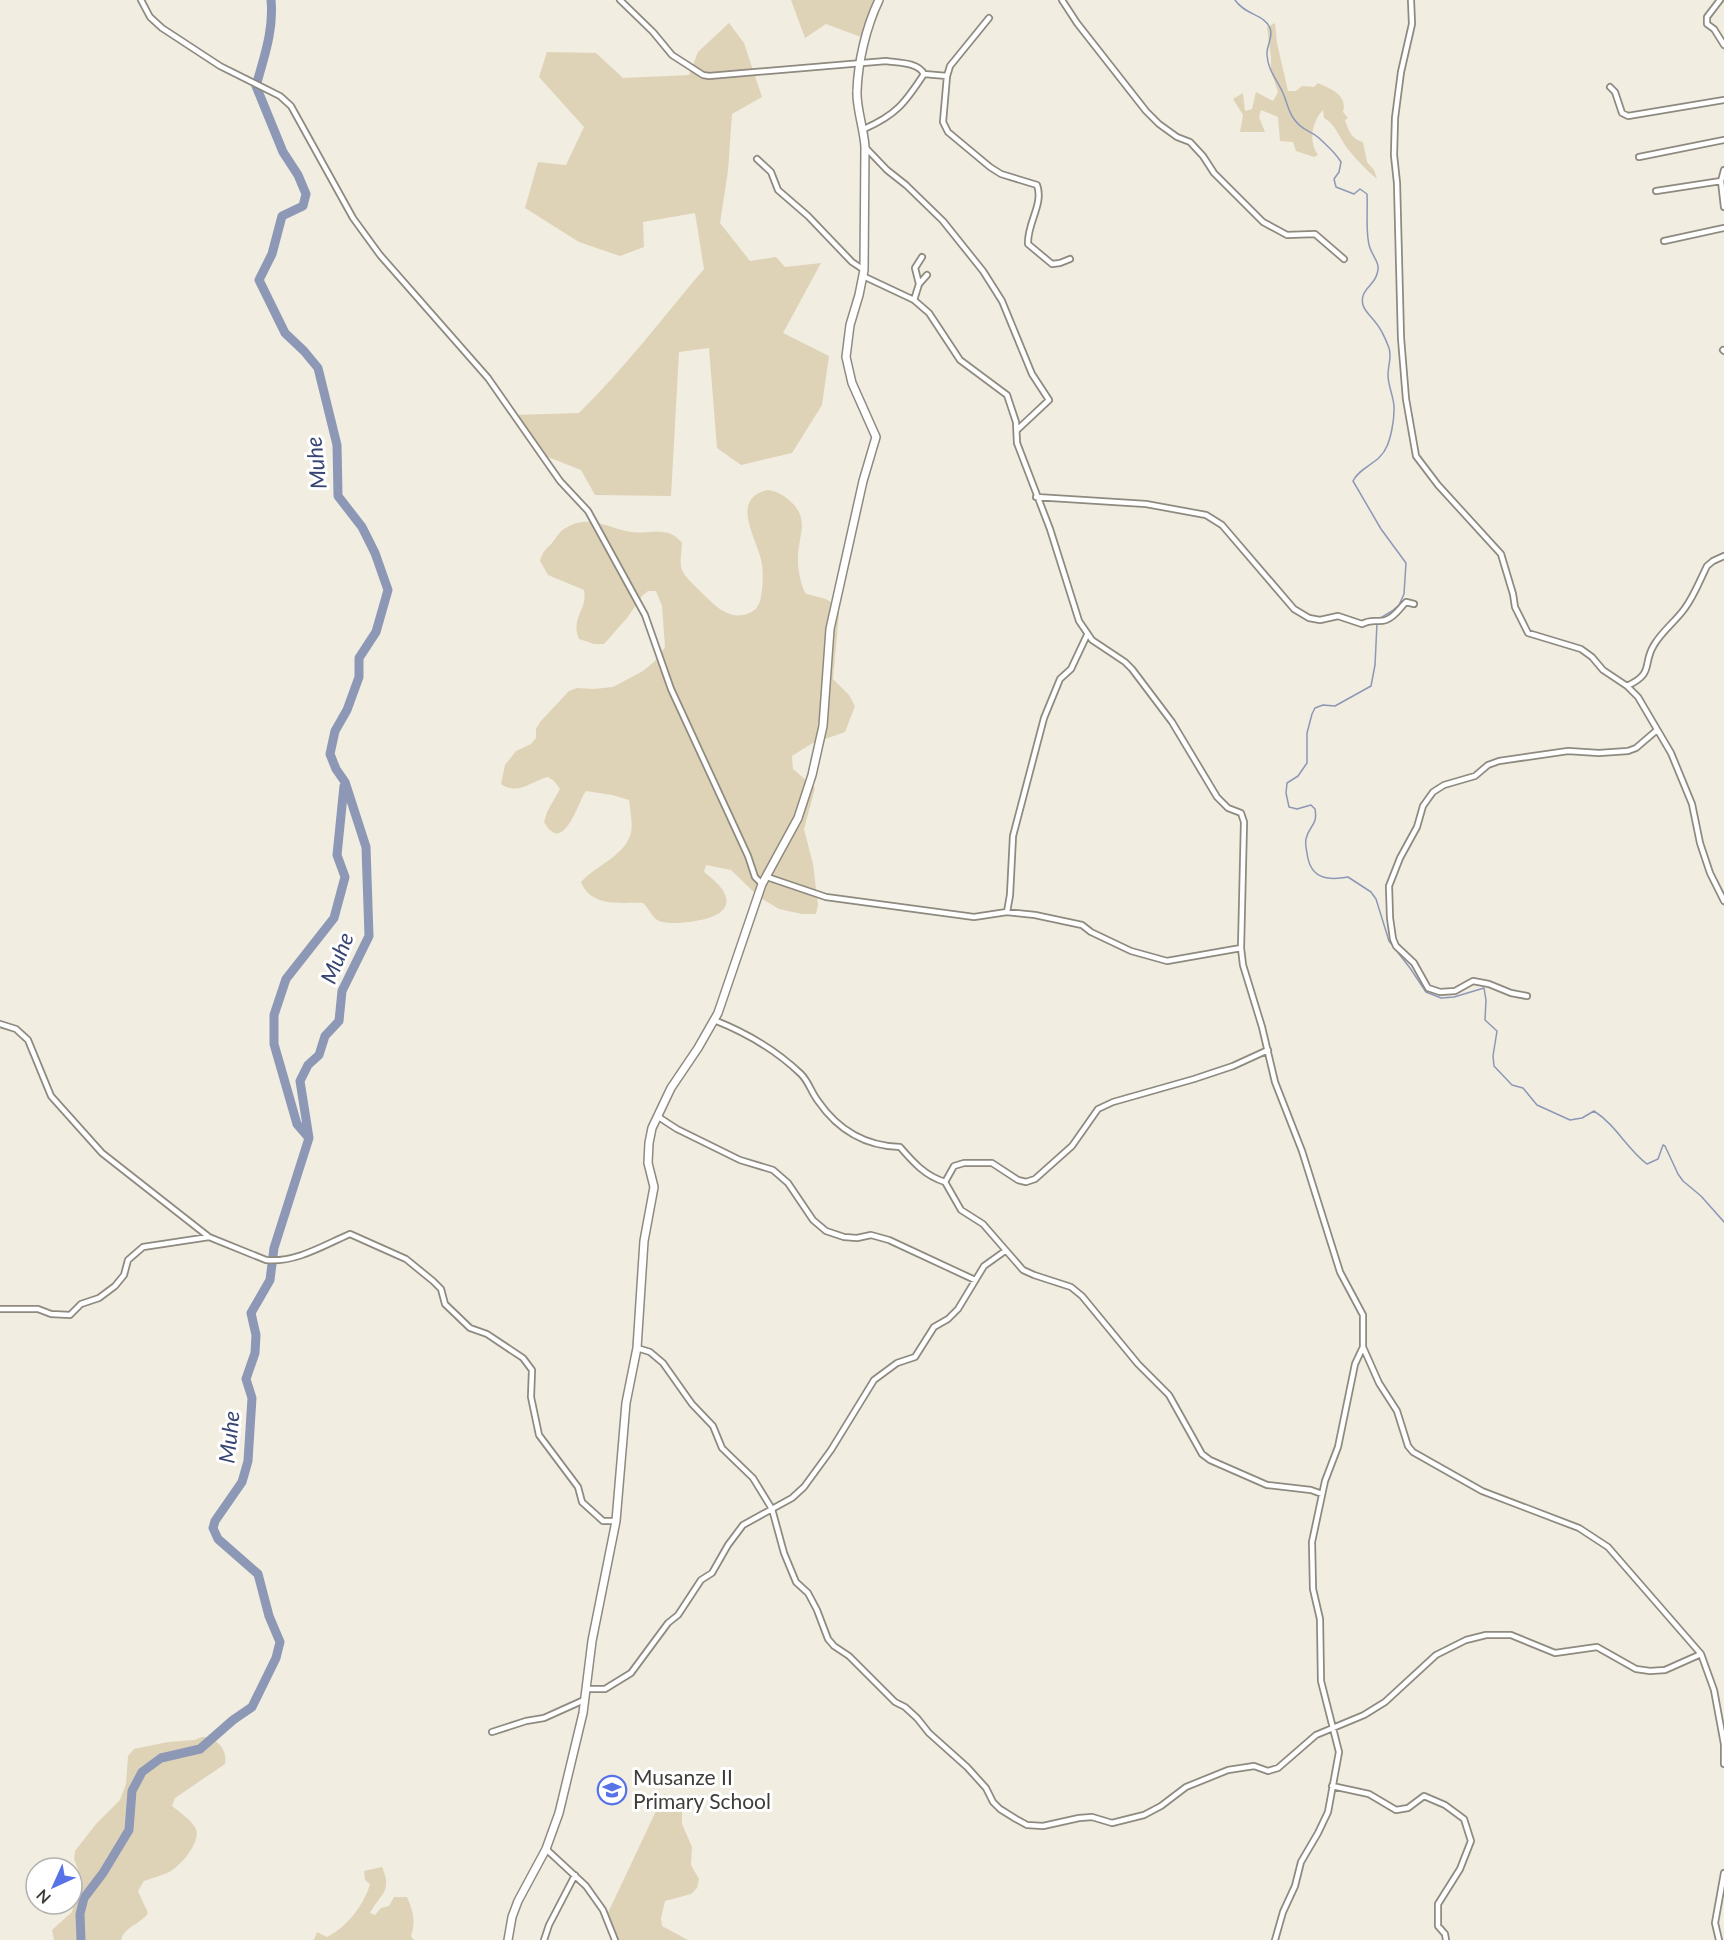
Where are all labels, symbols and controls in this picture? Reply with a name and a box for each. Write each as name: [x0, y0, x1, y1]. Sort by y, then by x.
water label: Muhe: [299, 435, 332, 491]
water label: Muhe: [314, 928, 359, 987]
water label: Muhe: [212, 1409, 245, 1465]
place label: Musanze II Primary School: [633, 1764, 771, 1813]
school or university icon: Musanze II Primary School: [596, 1774, 628, 1806]
north arrow: [24, 1856, 84, 1916]
text: N: [32, 1886, 54, 1908]

